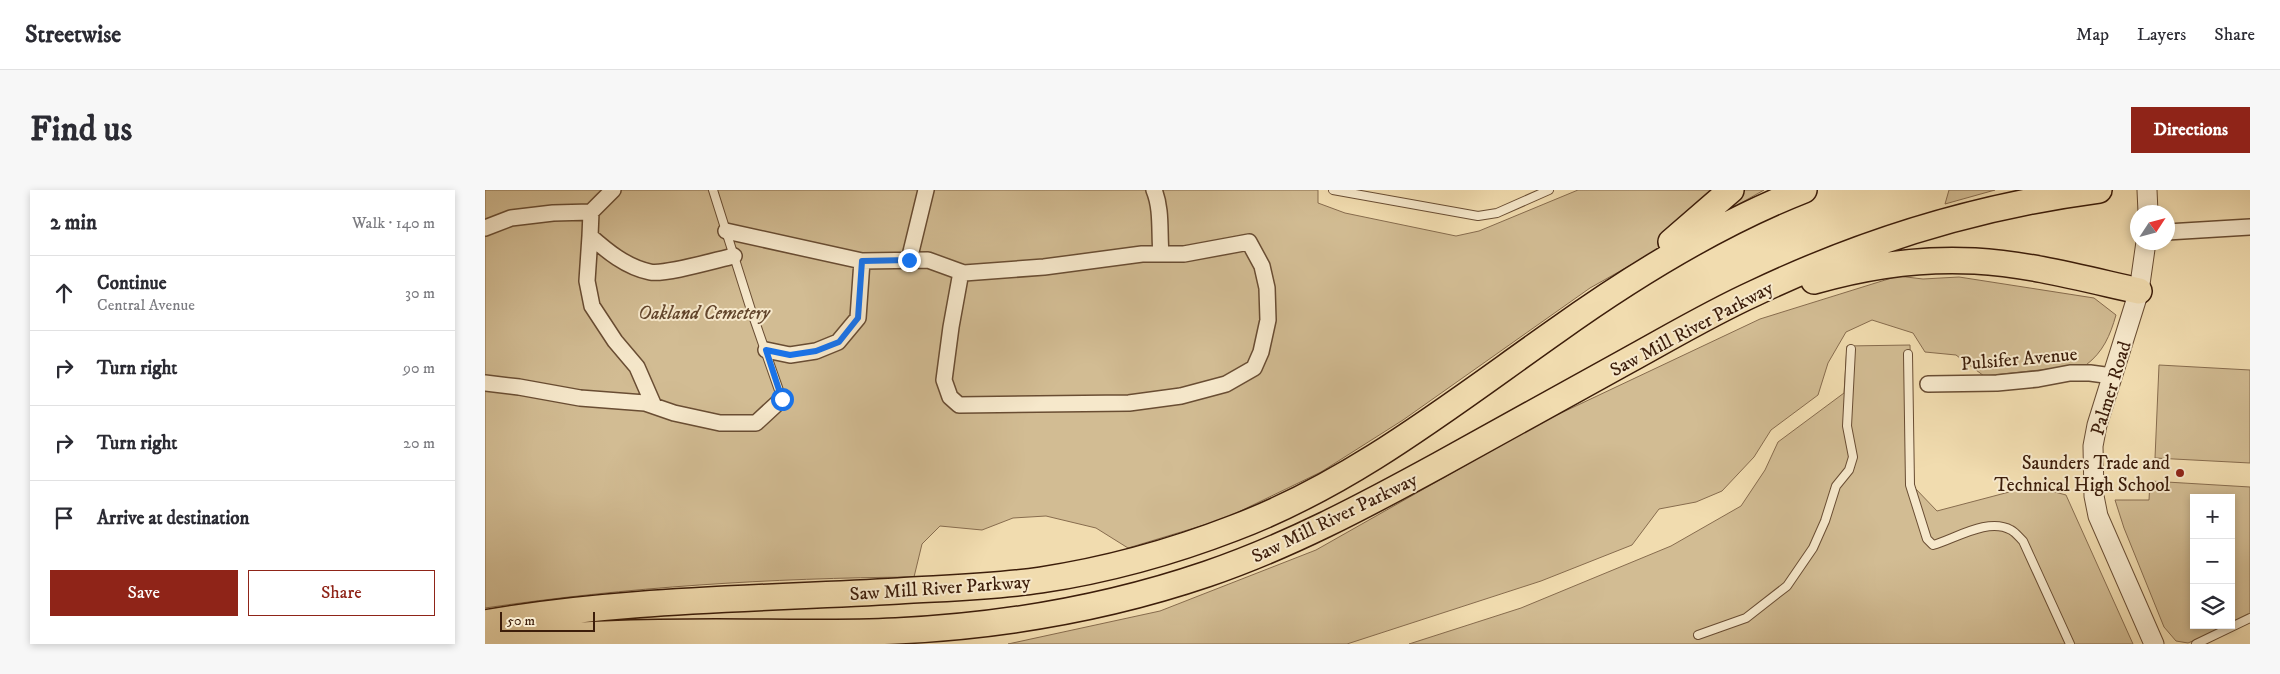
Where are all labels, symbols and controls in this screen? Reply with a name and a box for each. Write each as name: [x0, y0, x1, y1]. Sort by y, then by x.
text: Streetwise: [25, 20, 121, 50]
text: Map: [2076, 24, 2109, 46]
text: Layers: [2137, 24, 2186, 46]
text: Share: [2214, 24, 2255, 46]
button: Directions: [2131, 107, 2250, 153]
text: Find us: [30, 108, 132, 152]
north arrow: [2130, 205, 2175, 250]
text: 2 min: [50, 210, 97, 236]
text: Walk · 140 m: [352, 213, 435, 233]
route end: [898, 249, 921, 272]
text: Continue: [97, 272, 167, 295]
street label: Saw Mill River Parkway: [1606, 276, 1778, 382]
icon: ahead: [50, 279, 78, 307]
text: 30 m: [405, 283, 435, 303]
text: Central Avenue: [97, 295, 195, 315]
park label: Oakland Cemetery: [638, 302, 771, 325]
street label: Palmer Road: [2086, 338, 2137, 438]
street label: Pulsifer Avenue: [1960, 343, 2079, 376]
icon: right: [50, 354, 78, 382]
text: Turn right: [97, 357, 177, 380]
text: 90 m: [403, 358, 435, 378]
route start: [771, 388, 794, 411]
icon: right: [50, 429, 78, 457]
text: Turn right: [97, 432, 177, 455]
text: 20 m: [403, 433, 435, 453]
place label: Saunders Trade and Technical High School: [1994, 452, 2171, 497]
marker: Saunders Trade and Technical High School: [2174, 467, 2186, 479]
street label: Saw Mill River Parkway: [1248, 468, 1422, 568]
map controls: [2190, 494, 2235, 629]
button: +: [2190, 494, 2235, 539]
icon: arrive: [50, 504, 78, 532]
text: Arrive at destination: [97, 507, 249, 530]
button: −: [2190, 539, 2235, 584]
button: Save: [50, 570, 238, 616]
button: Share: [248, 570, 435, 616]
street label: Saw Mill River Parkway: [849, 571, 1032, 606]
button: layers: [2190, 584, 2235, 629]
scale bar: [500, 609, 595, 632]
text: 50 m: [507, 612, 535, 630]

